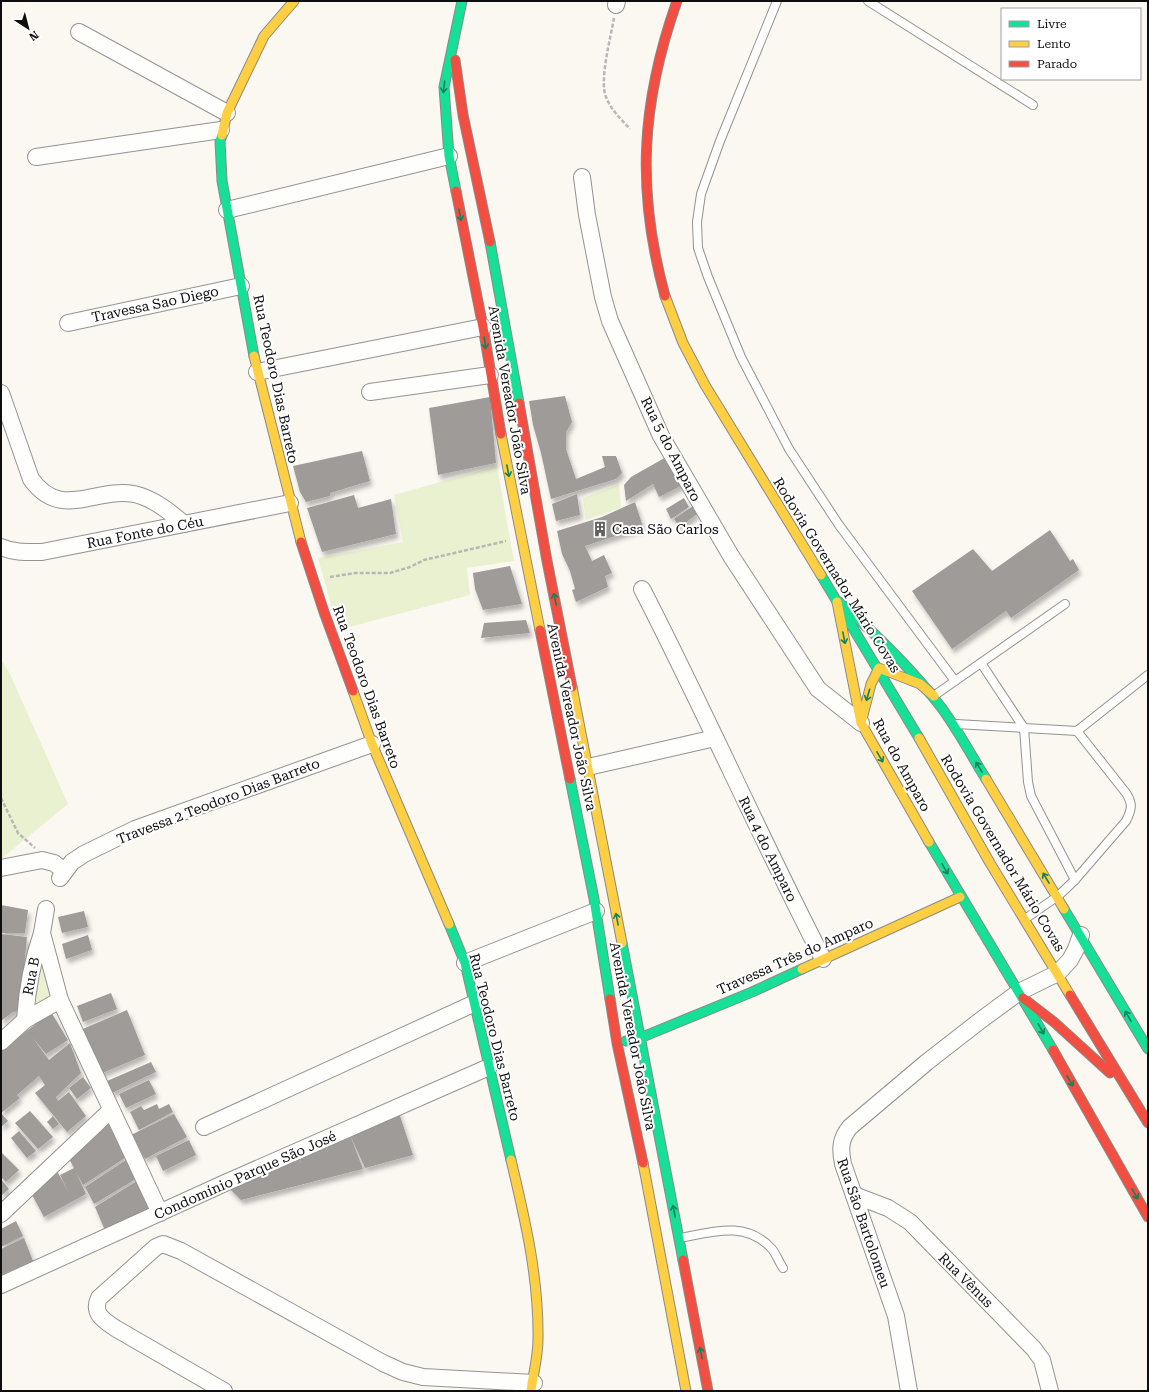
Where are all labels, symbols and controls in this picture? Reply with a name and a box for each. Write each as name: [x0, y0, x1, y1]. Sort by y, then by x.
north arrow: [8, 8, 48, 48]
legend: [1001, 8, 1141, 80]
text: Livre: [1037, 17, 1067, 31]
text: N: [26, 28, 41, 44]
text: Lento: [1037, 37, 1071, 51]
text: Parado: [1037, 57, 1077, 71]
one-way arrow: [441, 80, 448, 93]
one-way arrow: [457, 208, 465, 221]
street label: Travessa Sao Diego: [90, 283, 220, 325]
street label: Rua Teodoro Dias Barreto: [250, 293, 302, 465]
street label: Avenida Vereador João Silva: [486, 304, 535, 496]
one-way arrow: [481, 336, 489, 349]
street label: Rua 5 do Amparo: [638, 394, 704, 504]
one-way arrow: [505, 464, 513, 477]
street label: Rodovia Governador Mário Covas: [770, 475, 904, 676]
street label: Rua Fonte do Céu: [85, 513, 205, 551]
building icon: Casa São Carlos: [591, 520, 609, 538]
place label: Casa São Carlos: [612, 521, 719, 537]
one-way arrow: [550, 593, 558, 606]
street label: Rua Teodoro Dias Barreto: [330, 603, 404, 771]
street label: Avenida Vereador João Silva: [544, 622, 600, 813]
one-way arrow: [840, 631, 848, 644]
one-way arrow: [864, 688, 871, 701]
street label: Rua do Amparo: [870, 716, 934, 814]
one-way arrow: [877, 750, 885, 762]
street label: Rodovia Governador Mário Covas: [938, 752, 1068, 955]
street label: Travessa 2 Teodoro Dias Barreto: [114, 755, 322, 847]
one-way arrow: [975, 762, 983, 773]
street label: Rua 4 do Amparo: [736, 794, 800, 904]
one-way arrow: [942, 863, 949, 875]
one-way arrow: [1042, 872, 1050, 884]
one-way arrow: [613, 912, 621, 925]
street label: Travessa Três do Amparo: [715, 914, 875, 998]
street label: Avenida Vereador João Silva: [607, 941, 659, 1132]
street label: Rua Teodoro Dias Barreto: [466, 952, 524, 1122]
street label: Rua B: [19, 955, 43, 997]
one-way arrow: [1124, 1010, 1132, 1022]
one-way arrow: [1037, 1023, 1045, 1035]
one-way arrow: [1067, 1075, 1075, 1087]
street label: Condomínio Parque São José: [151, 1127, 339, 1223]
street label: Rua São Bartolomeu: [834, 1156, 894, 1290]
one-way arrow: [1131, 1188, 1139, 1200]
one-way arrow: [670, 1205, 678, 1218]
street label: Rua Vênus: [935, 1249, 997, 1311]
one-way arrow: [696, 1347, 704, 1360]

